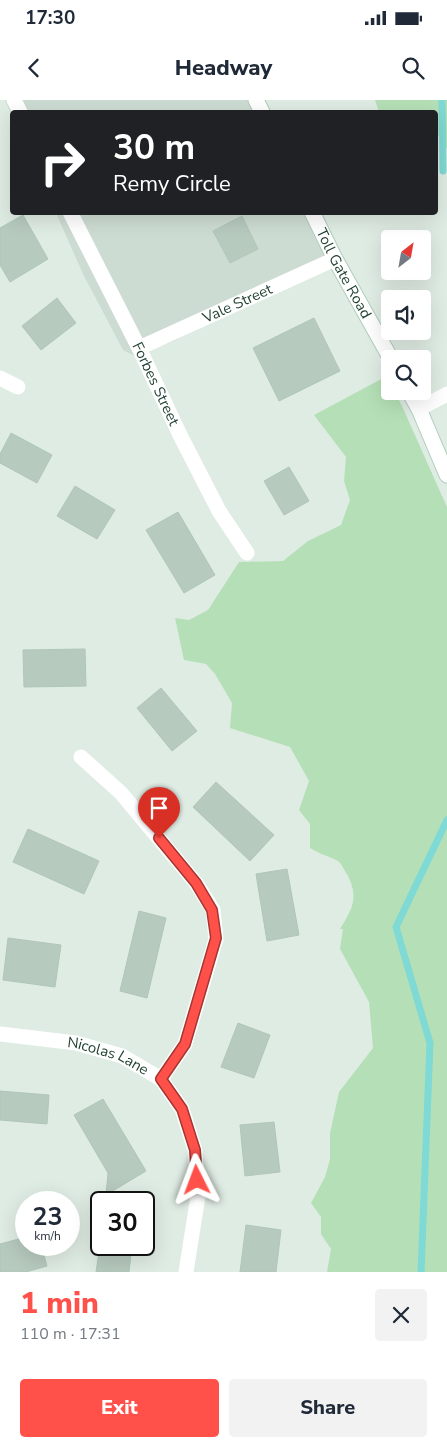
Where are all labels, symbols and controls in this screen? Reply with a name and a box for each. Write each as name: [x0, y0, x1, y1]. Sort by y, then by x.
text: 17:30: [25, 5, 75, 31]
text: Headway: [175, 53, 272, 83]
icon: back: [20, 54, 48, 82]
icon: search: [399, 54, 427, 82]
text: 30 m: [113, 124, 195, 171]
icon: right: [30, 130, 95, 195]
text: Remy Circle: [113, 169, 231, 199]
street label: Toll Gate Road: [311, 225, 376, 322]
north arrow: [381, 230, 431, 280]
map controls: [381, 230, 431, 400]
street label: Vale Street: [198, 279, 276, 328]
button: sound: [381, 290, 431, 340]
street label: Forbes Street: [127, 338, 184, 430]
button: search: [381, 350, 431, 400]
pin: [138, 787, 180, 838]
icon: arrive: [145, 794, 173, 822]
street label: Nicolas Lane: [66, 1032, 153, 1080]
position arrow: [170, 1153, 222, 1205]
speed limit sign: 30: [90, 1191, 155, 1256]
text: 23: [32, 1200, 63, 1234]
text: km/h: [34, 1228, 61, 1244]
text: 1 min: [20, 1283, 99, 1324]
button: close: [375, 1289, 427, 1341]
text: 110 m · 17:31: [20, 1323, 121, 1345]
button: Exit: [20, 1379, 219, 1437]
button: Share: [229, 1379, 427, 1437]

